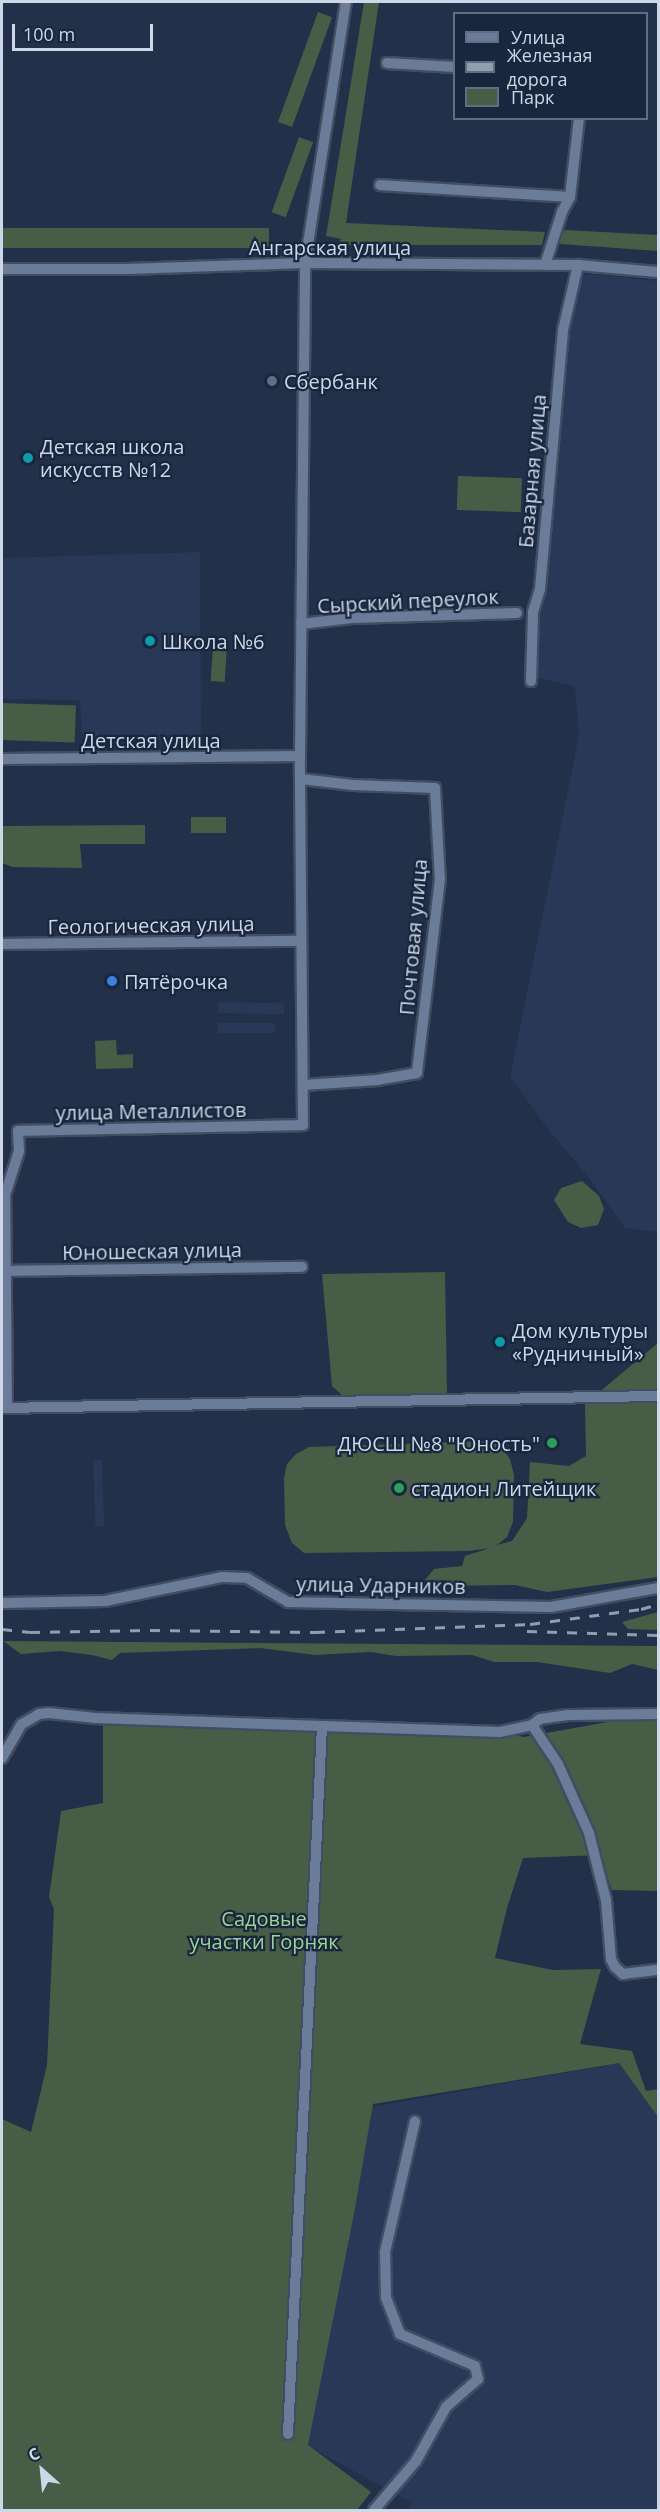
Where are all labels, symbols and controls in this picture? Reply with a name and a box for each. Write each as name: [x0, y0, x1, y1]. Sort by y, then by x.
scale bar: [15, 12, 156, 50]
legend: [453, 12, 648, 120]
text: 100 m: [23, 22, 75, 46]
text: Улица: [511, 25, 565, 49]
text: Железная дорога: [507, 43, 592, 91]
text: Парк: [511, 85, 554, 109]
street label: Ангарская улица: [249, 235, 411, 259]
place label: Сбербанк: [284, 369, 378, 393]
marker: Сбербанк: [265, 374, 279, 388]
street label: Базарная улица: [513, 393, 551, 549]
place label: Детская школа искусств №12: [40, 434, 184, 481]
marker: Детская школа искусств №12: [21, 451, 35, 465]
street label: Сырский переулок: [317, 584, 499, 618]
place label: Школа №6: [162, 629, 265, 653]
marker: Школа №6: [143, 634, 157, 648]
street label: Детская улица: [81, 728, 221, 752]
street label: Почтовая улица: [394, 858, 432, 1016]
street label: Геологическая улица: [47, 911, 255, 939]
place label: Пятёрочка: [124, 969, 228, 993]
marker: Пятёрочка: [105, 974, 119, 988]
street label: улица Металлистов: [55, 1097, 247, 1125]
street label: Юношеская улица: [62, 1237, 242, 1265]
place label: Дом культуры «Рудничный»: [512, 1318, 648, 1365]
marker: Дом культуры «Рудничный»: [493, 1335, 507, 1349]
place label: ДЮСШ №8 "Юность": [338, 1431, 540, 1455]
marker: ДЮСШ №8 "Юность": [545, 1436, 559, 1450]
place label: стадион Литейщик: [411, 1476, 596, 1500]
marker: стадион Литейщик: [392, 1481, 406, 1495]
street label: улица Ударников: [296, 1572, 466, 1598]
park label: Садовые участки Горняк: [189, 1907, 339, 1954]
north arrow: [12, 2440, 72, 2500]
text: С: [24, 2442, 43, 2466]

